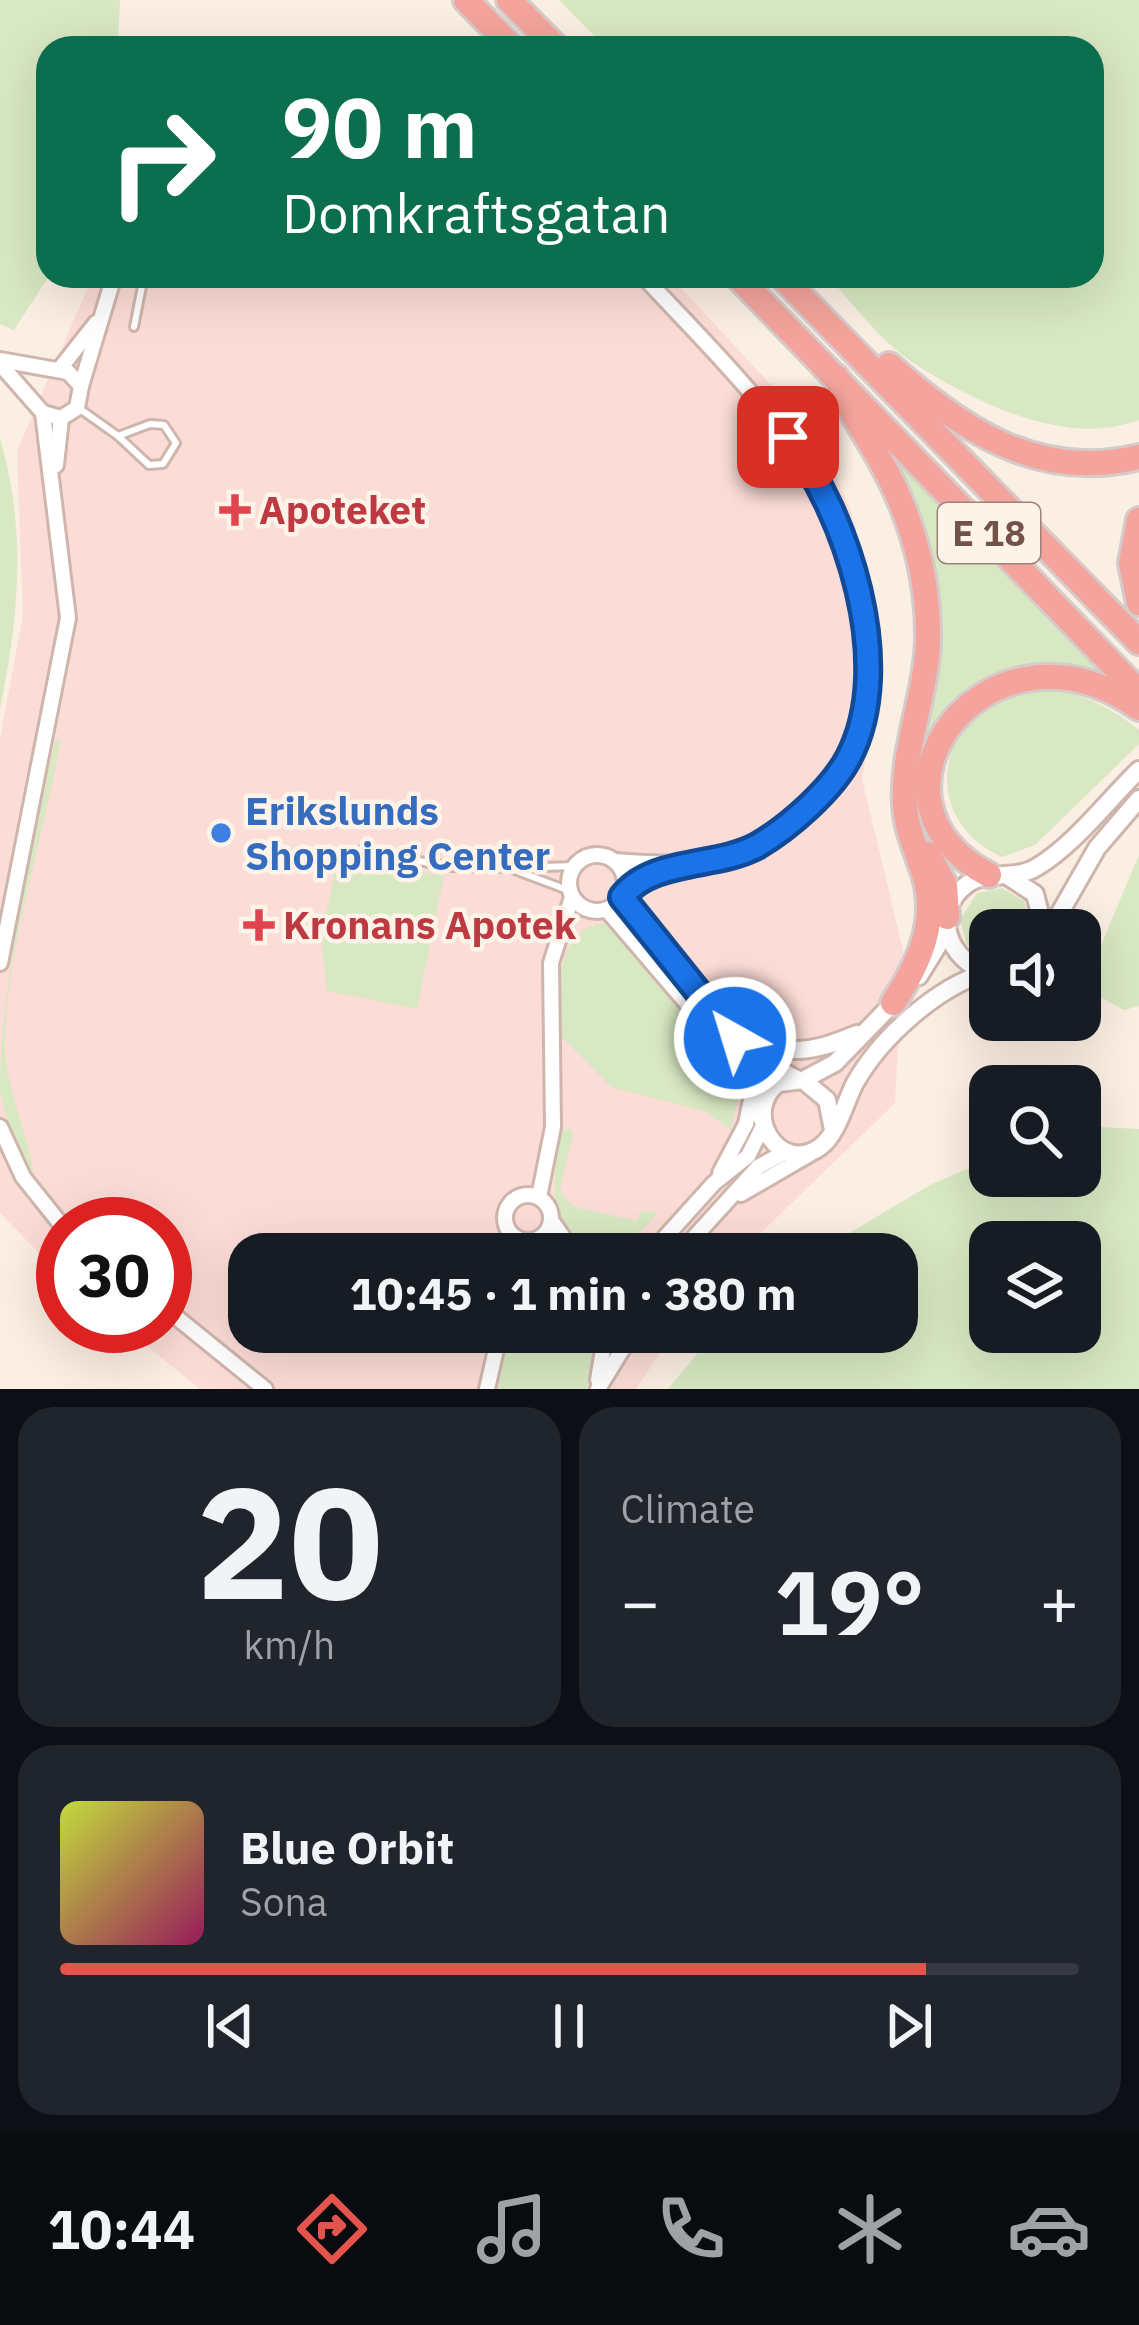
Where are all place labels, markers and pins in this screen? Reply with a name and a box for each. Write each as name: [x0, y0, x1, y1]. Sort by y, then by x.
pin: [737, 386, 839, 488]
place label: Apoteket: [259, 484, 426, 535]
marker: Apoteket: [222, 497, 248, 523]
place label: Erikslunds Shopping Center: [245, 785, 550, 881]
marker: Erikslunds Shopping Center: [208, 820, 234, 846]
place label: Kronans Apotek: [283, 899, 577, 950]
marker: Kronans Apotek: [246, 912, 272, 938]

